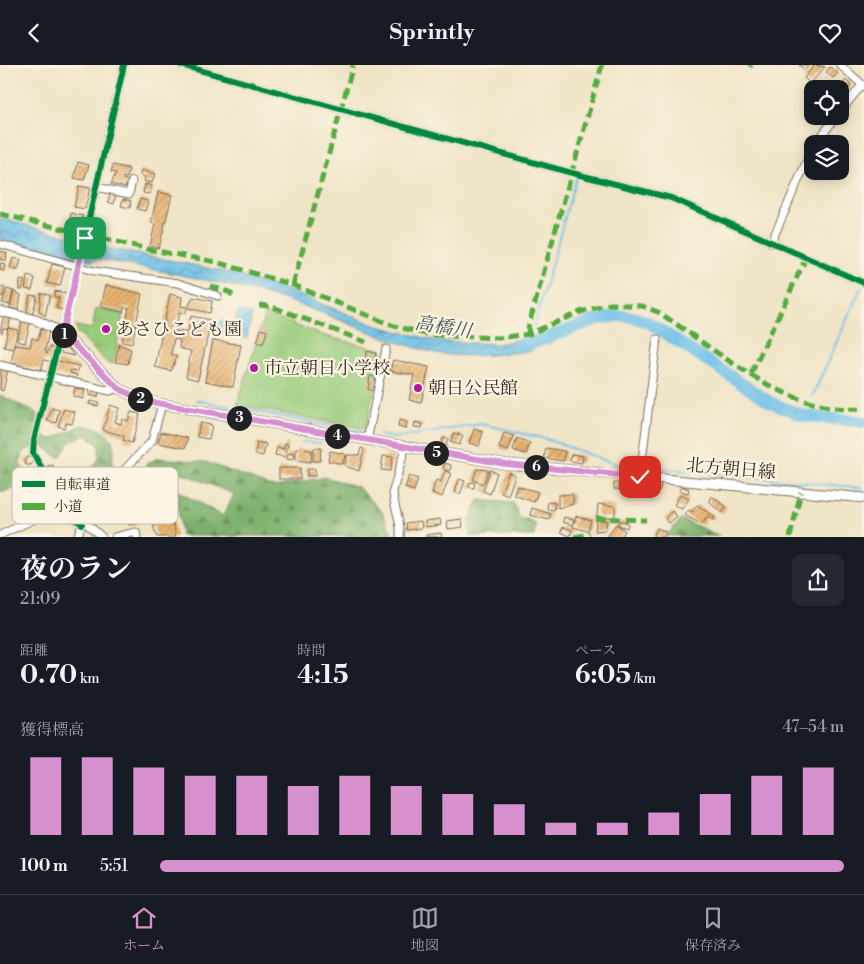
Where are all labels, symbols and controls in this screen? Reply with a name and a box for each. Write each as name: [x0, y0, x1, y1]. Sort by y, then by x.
icon: back: [20, 19, 48, 47]
text: Sprintly: [389, 19, 475, 46]
icon: heart: [816, 19, 844, 47]
map controls: [804, 80, 849, 180]
button: locate: [804, 80, 849, 125]
button: layers: [804, 135, 849, 180]
pin: [64, 217, 106, 259]
icon: arrive: [71, 224, 99, 252]
water label: 高橋川: [413, 311, 475, 344]
place label: あさひこども園: [116, 318, 242, 341]
pin: 1: [52, 323, 76, 347]
marker: あさひこども園: [100, 323, 112, 335]
text: 1: [61, 326, 68, 344]
place label: 市立朝日小学校: [264, 357, 390, 380]
marker: 市立朝日小学校: [248, 362, 260, 374]
place label: 朝日公民館: [428, 377, 518, 400]
marker: 朝日公民館: [412, 382, 424, 394]
pin: 2: [128, 387, 152, 411]
text: 2: [136, 390, 145, 408]
pin: 3: [226, 405, 252, 431]
text: 3: [235, 409, 244, 427]
pin: 4: [324, 423, 350, 449]
text: 4: [333, 427, 342, 445]
pin: 5: [424, 441, 448, 465]
text: 5: [432, 444, 441, 462]
street label: 北方朝日線: [685, 454, 777, 484]
pin: 6: [524, 455, 548, 479]
pin: [619, 456, 661, 498]
text: 6: [532, 458, 541, 476]
icon: check: [626, 463, 654, 491]
legend: [12, 467, 178, 524]
text: 自転車道: [54, 476, 110, 494]
text: 小道: [54, 498, 82, 516]
text: 夜のラン: [20, 552, 132, 587]
button: share: [792, 554, 844, 606]
text: 21:09: [20, 589, 60, 609]
text: 距離: [20, 642, 48, 660]
text: 時間: [297, 642, 325, 660]
text: ペース: [575, 642, 616, 660]
text: 0.70: [20, 660, 77, 691]
text: 4:15: [297, 660, 348, 691]
text: 6:05: [575, 660, 631, 691]
text: km: [77, 670, 100, 688]
text: /km: [631, 670, 656, 688]
text: 47–54 m: [782, 717, 844, 737]
text: 獲得標高: [20, 720, 84, 740]
text: 100 m: [20, 856, 68, 876]
text: 5:51: [100, 856, 128, 876]
tab: ホーム: [123, 904, 165, 955]
tab: 地図: [411, 904, 439, 955]
tab: 保存済み: [685, 904, 741, 955]

